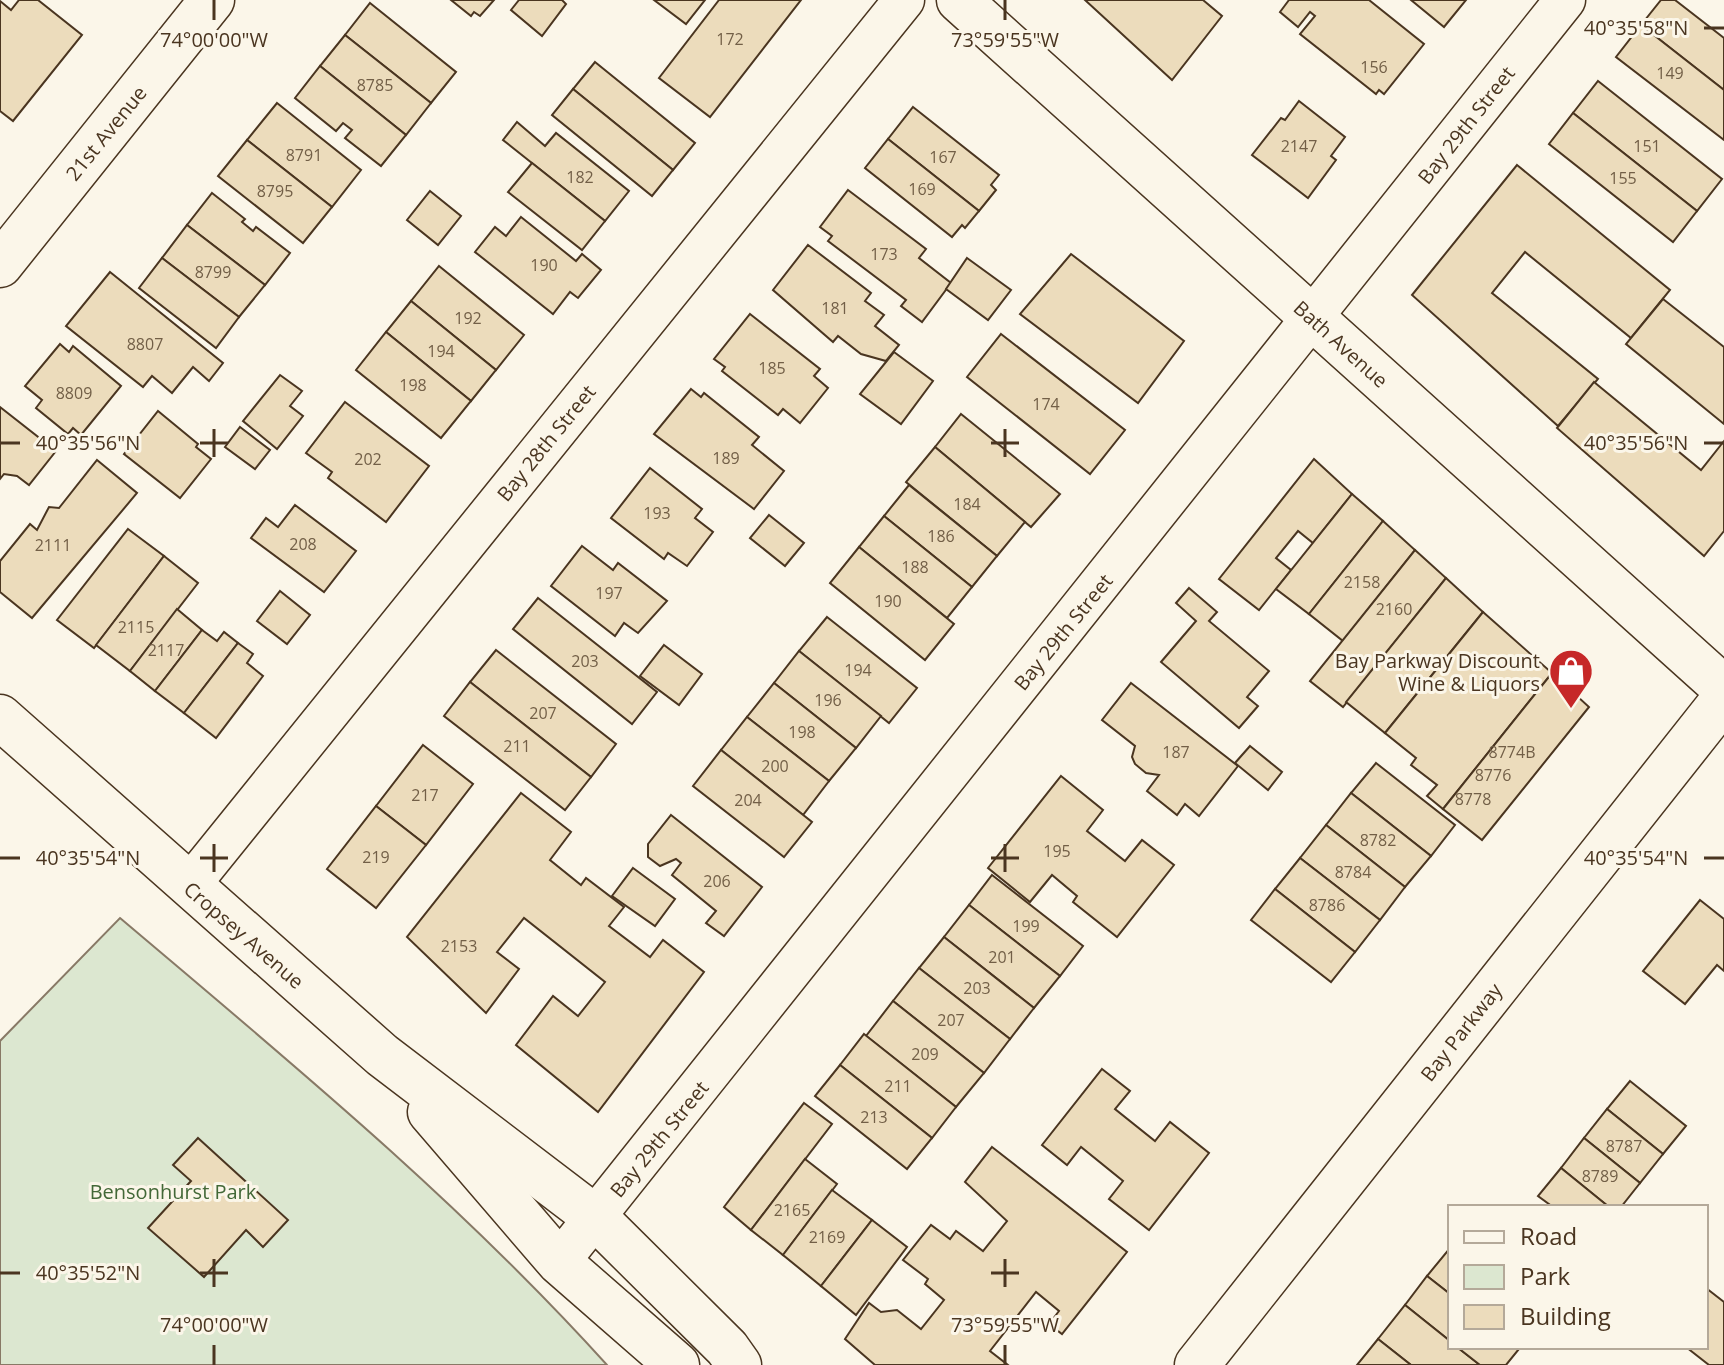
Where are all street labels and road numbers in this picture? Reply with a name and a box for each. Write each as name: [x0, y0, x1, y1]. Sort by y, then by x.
street label: Bay 29th Street: [1411, 61, 1521, 189]
street label: 21st Avenue: [60, 80, 152, 186]
street label: Bath Avenue: [1288, 294, 1394, 394]
street label: Bay 28th Street: [491, 379, 601, 507]
street label: Bay 29th Street: [1008, 568, 1118, 696]
street label: Cropsey Avenue: [178, 875, 310, 995]
street label: Bay Parkway: [1414, 977, 1508, 1087]
street label: Bay 29th Street: [604, 1075, 714, 1203]

